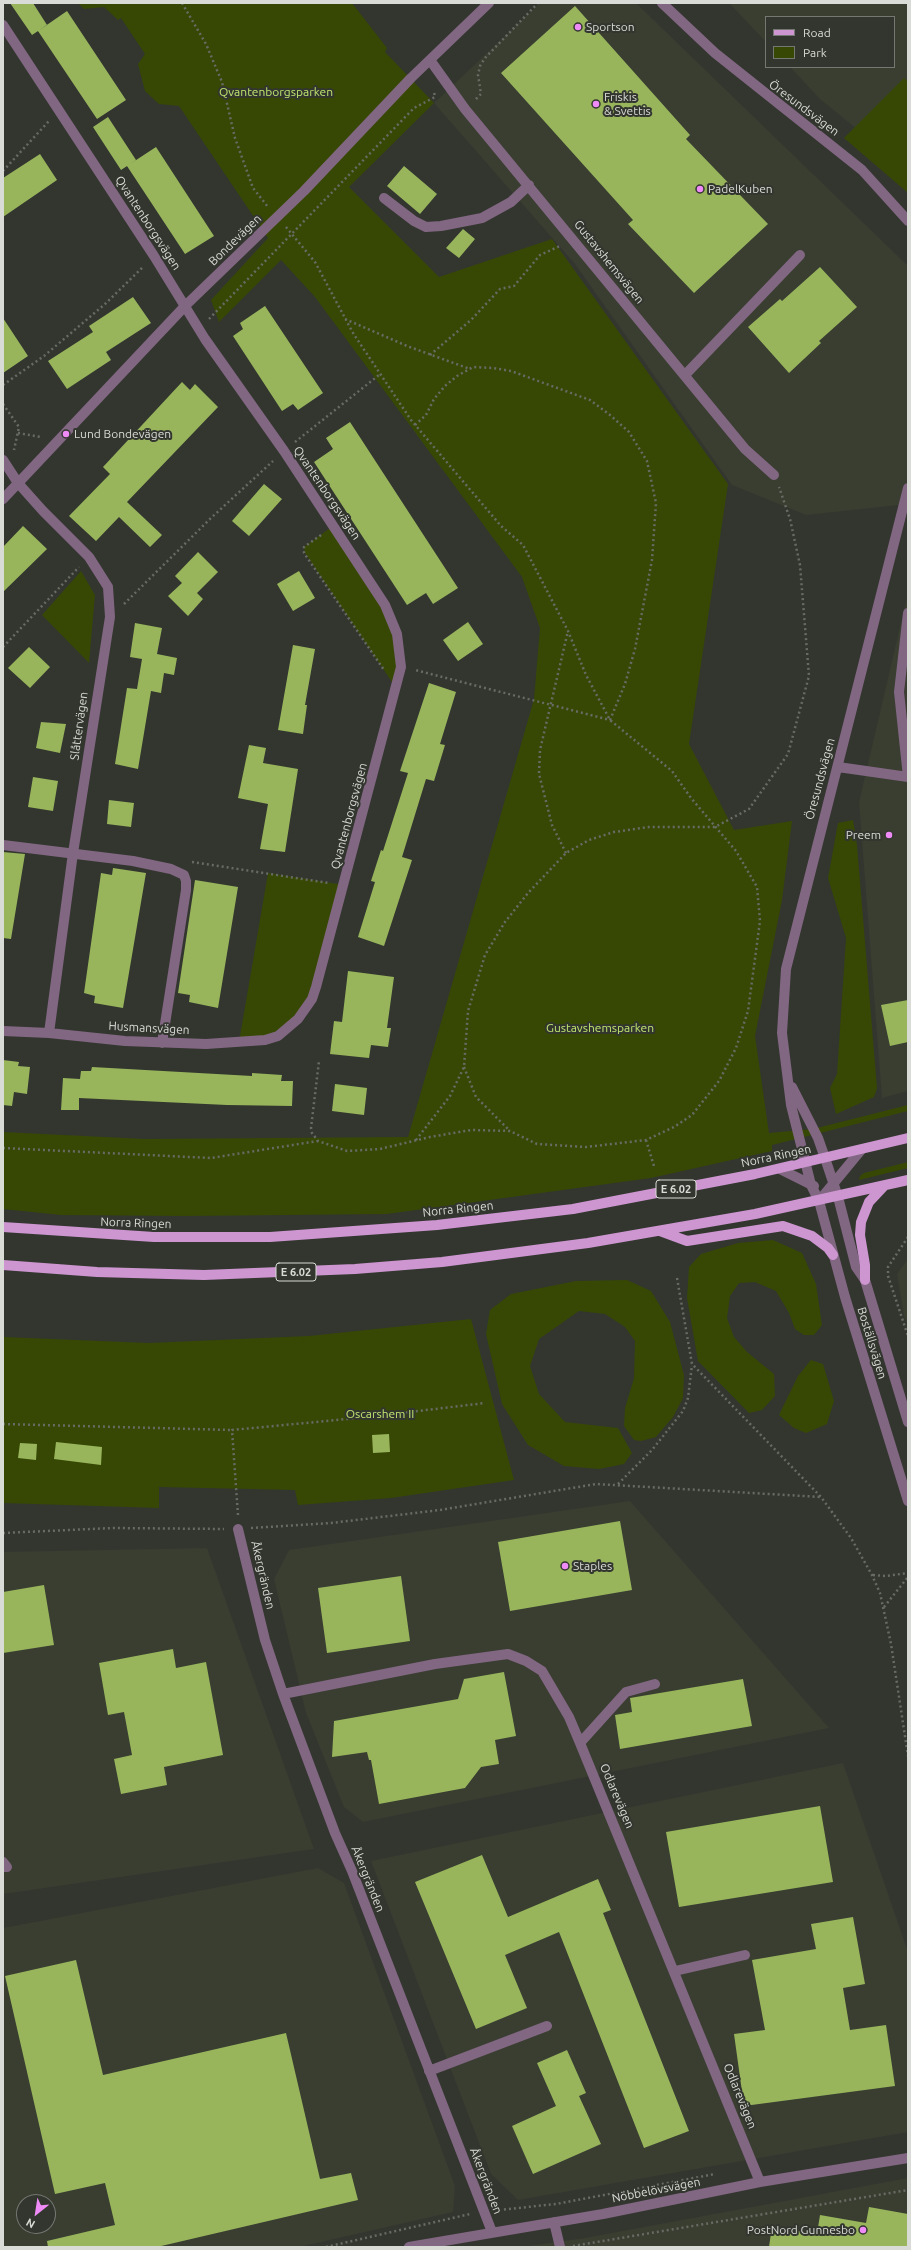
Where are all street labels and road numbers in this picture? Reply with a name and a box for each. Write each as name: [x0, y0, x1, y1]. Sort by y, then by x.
street label: Öresundsvägen: [766, 77, 842, 139]
street label: Qvantenborgsvägen: [112, 173, 184, 273]
street label: Bondevägen: [206, 211, 264, 269]
street label: Gustavshemsvägen: [571, 217, 647, 307]
street label: Qvantenborgsvägen: [290, 444, 364, 542]
street label: Slåttervägen: [67, 691, 91, 761]
street label: Öresundsvägen: [802, 737, 838, 821]
street label: Qvantenborgsvägen: [328, 761, 370, 871]
street label: Husmansvägen: [108, 1019, 190, 1037]
street label: Norra Ringen: [740, 1142, 812, 1170]
road number: E 6.02: [656, 1180, 696, 1198]
street label: Norra Ringen: [422, 1198, 494, 1220]
street label: Norra Ringen: [100, 1215, 172, 1231]
road number: E 6.02: [276, 1263, 316, 1281]
street label: Boställsvägen: [854, 1305, 890, 1381]
street label: Åkergränden: [248, 1539, 278, 1611]
street label: Odlarevägen: [597, 1761, 637, 1831]
street label: Åkergränden: [348, 1844, 388, 1914]
street label: Odlarevägen: [720, 2061, 760, 2131]
street label: Åkergränden: [467, 2146, 505, 2216]
street label: Nöbbelövsvägen: [611, 2174, 701, 2206]

